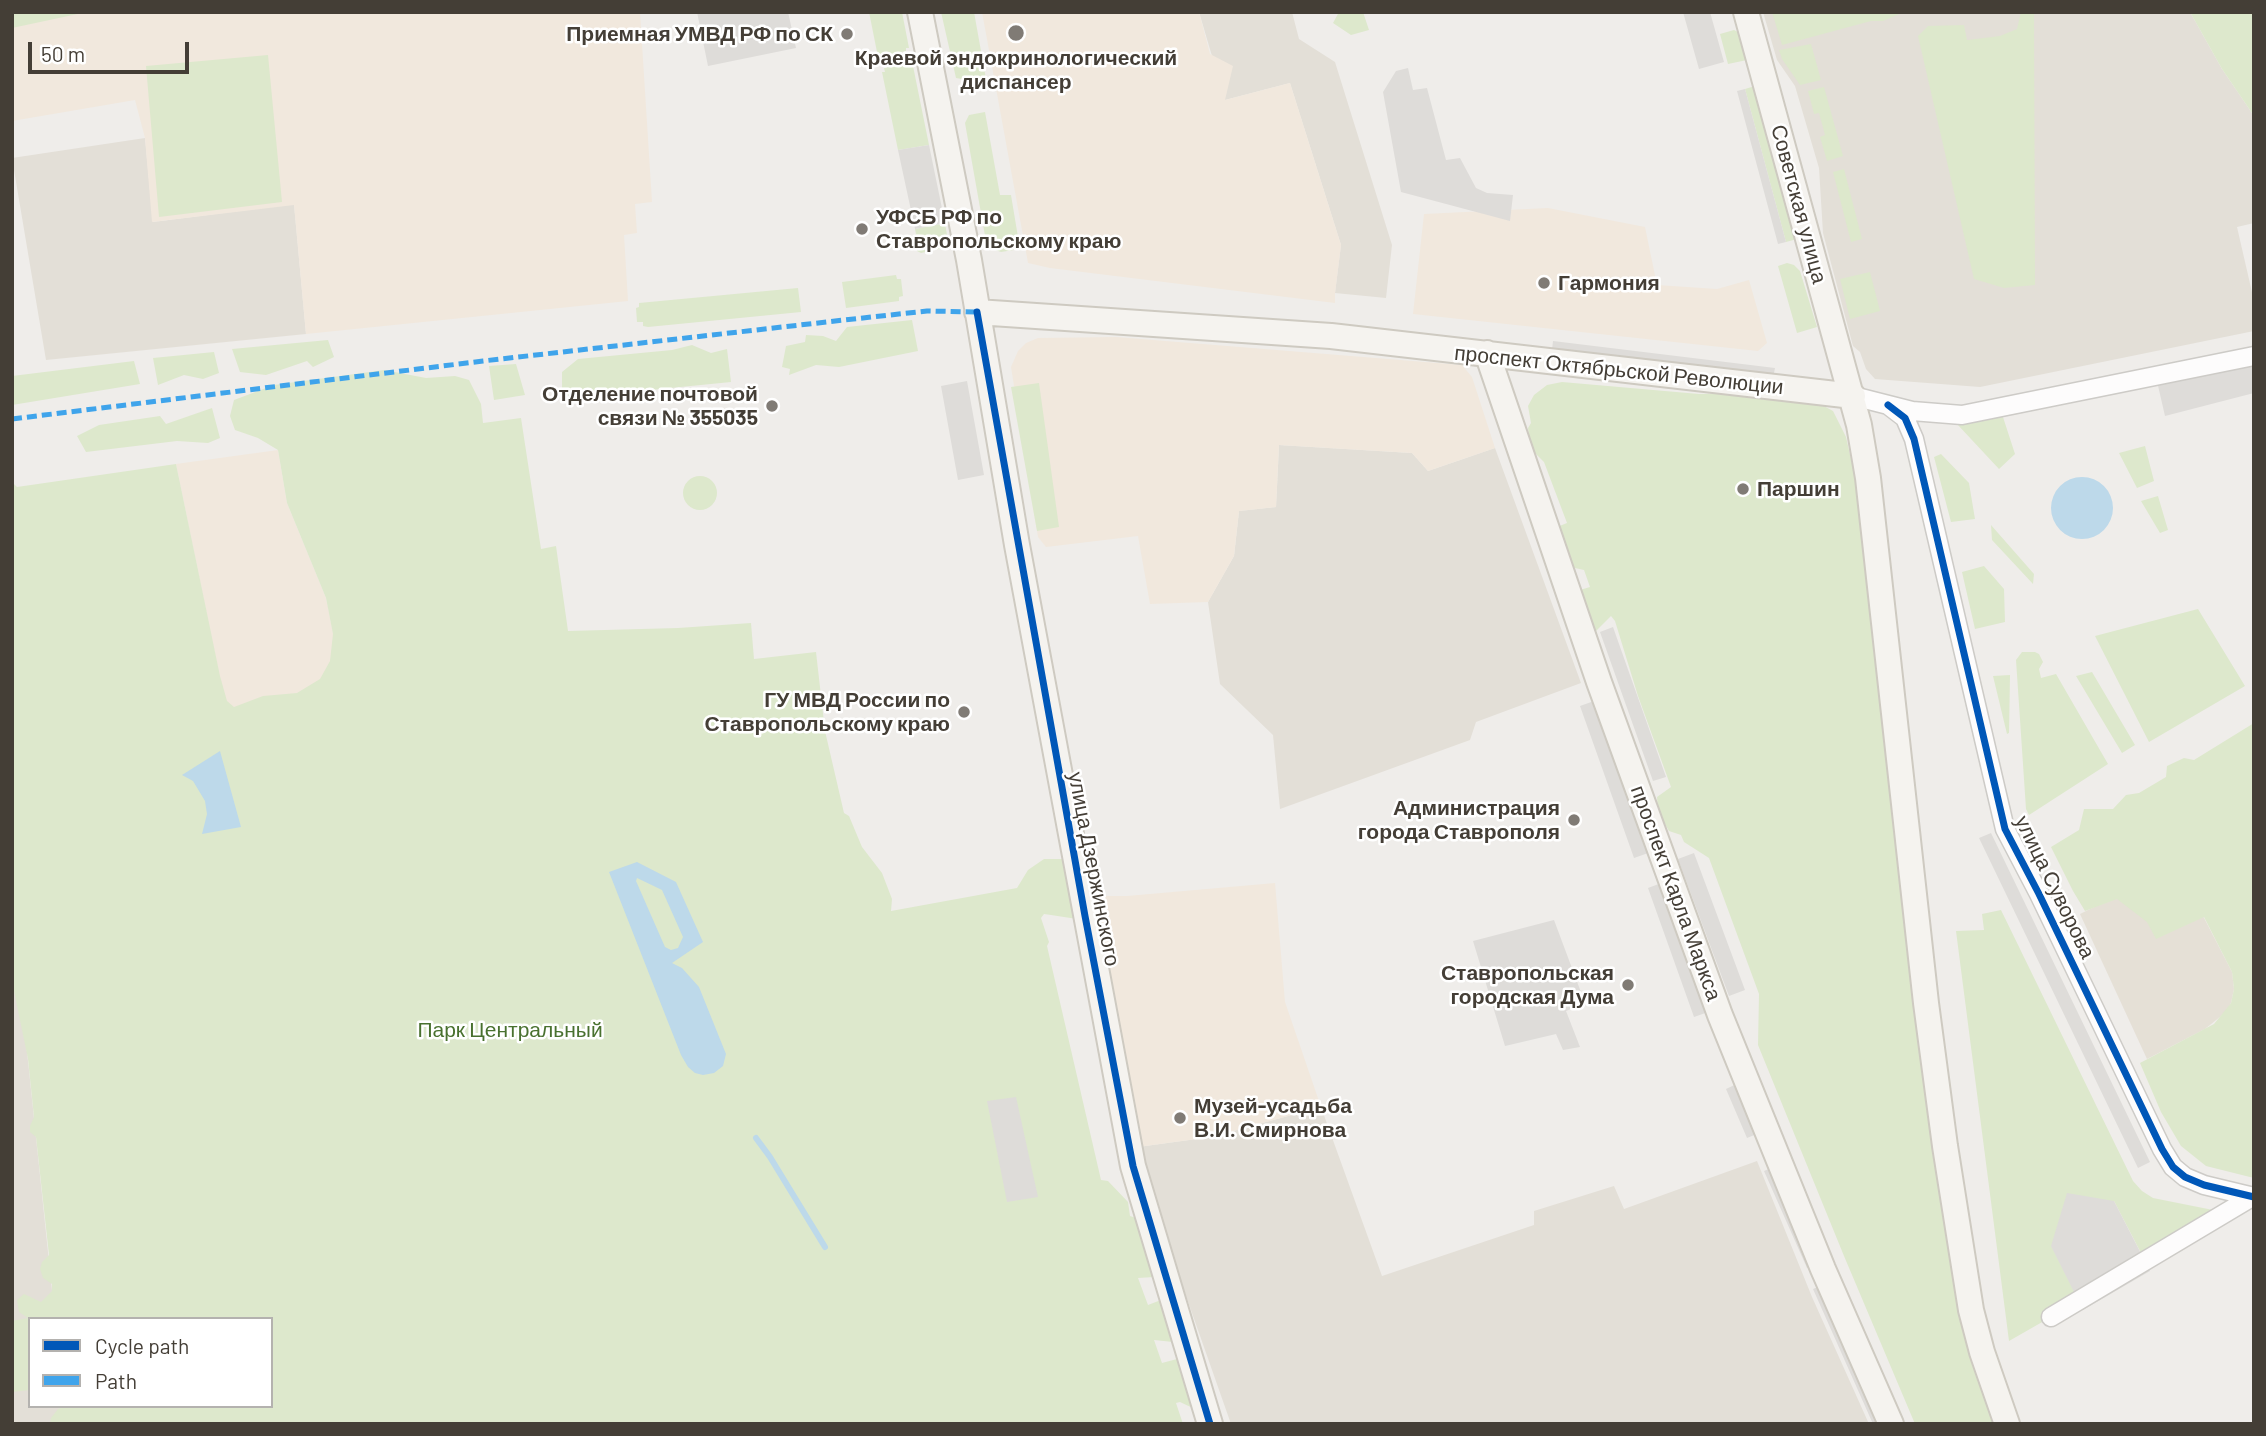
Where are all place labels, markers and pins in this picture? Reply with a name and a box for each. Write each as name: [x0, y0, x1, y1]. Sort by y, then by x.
place label: Приемная УМВД РФ по СК: [566, 21, 833, 47]
marker: Краевой эндокринологический диспансер: [1006, 23, 1026, 43]
marker: Приемная УМВД РФ по СК: [839, 26, 855, 42]
place label: Краевой эндокринологический диспансер: [855, 45, 1177, 95]
place label: УФСБ РФ по Ставропольскому краю: [876, 204, 1121, 254]
marker: УФСБ РФ по Ставропольскому краю: [854, 221, 870, 237]
place label: Гармония: [1558, 270, 1660, 296]
marker: Гармония: [1536, 275, 1552, 291]
place label: Отделение почтовой связи № 355035: [542, 381, 758, 431]
marker: Отделение почтовой связи № 355035: [764, 398, 780, 414]
place label: Паршин: [1757, 476, 1840, 502]
marker: Паршин: [1735, 481, 1751, 497]
place label: ГУ МВД России по Ставропольскому краю: [705, 687, 950, 737]
marker: ГУ МВД России по Ставропольскому краю: [956, 704, 972, 720]
place label: Администрация города Ставрополя: [1358, 795, 1560, 845]
marker: Администрация города Ставрополя: [1566, 812, 1582, 828]
place label: Ставропольская городская Дума: [1441, 960, 1614, 1010]
marker: Ставропольская городская Дума: [1620, 977, 1636, 993]
place label: Музей-усадьба В.И. Смирнова: [1194, 1093, 1352, 1143]
marker: Музей-усадьба В.И. Смирнова: [1172, 1110, 1188, 1126]

